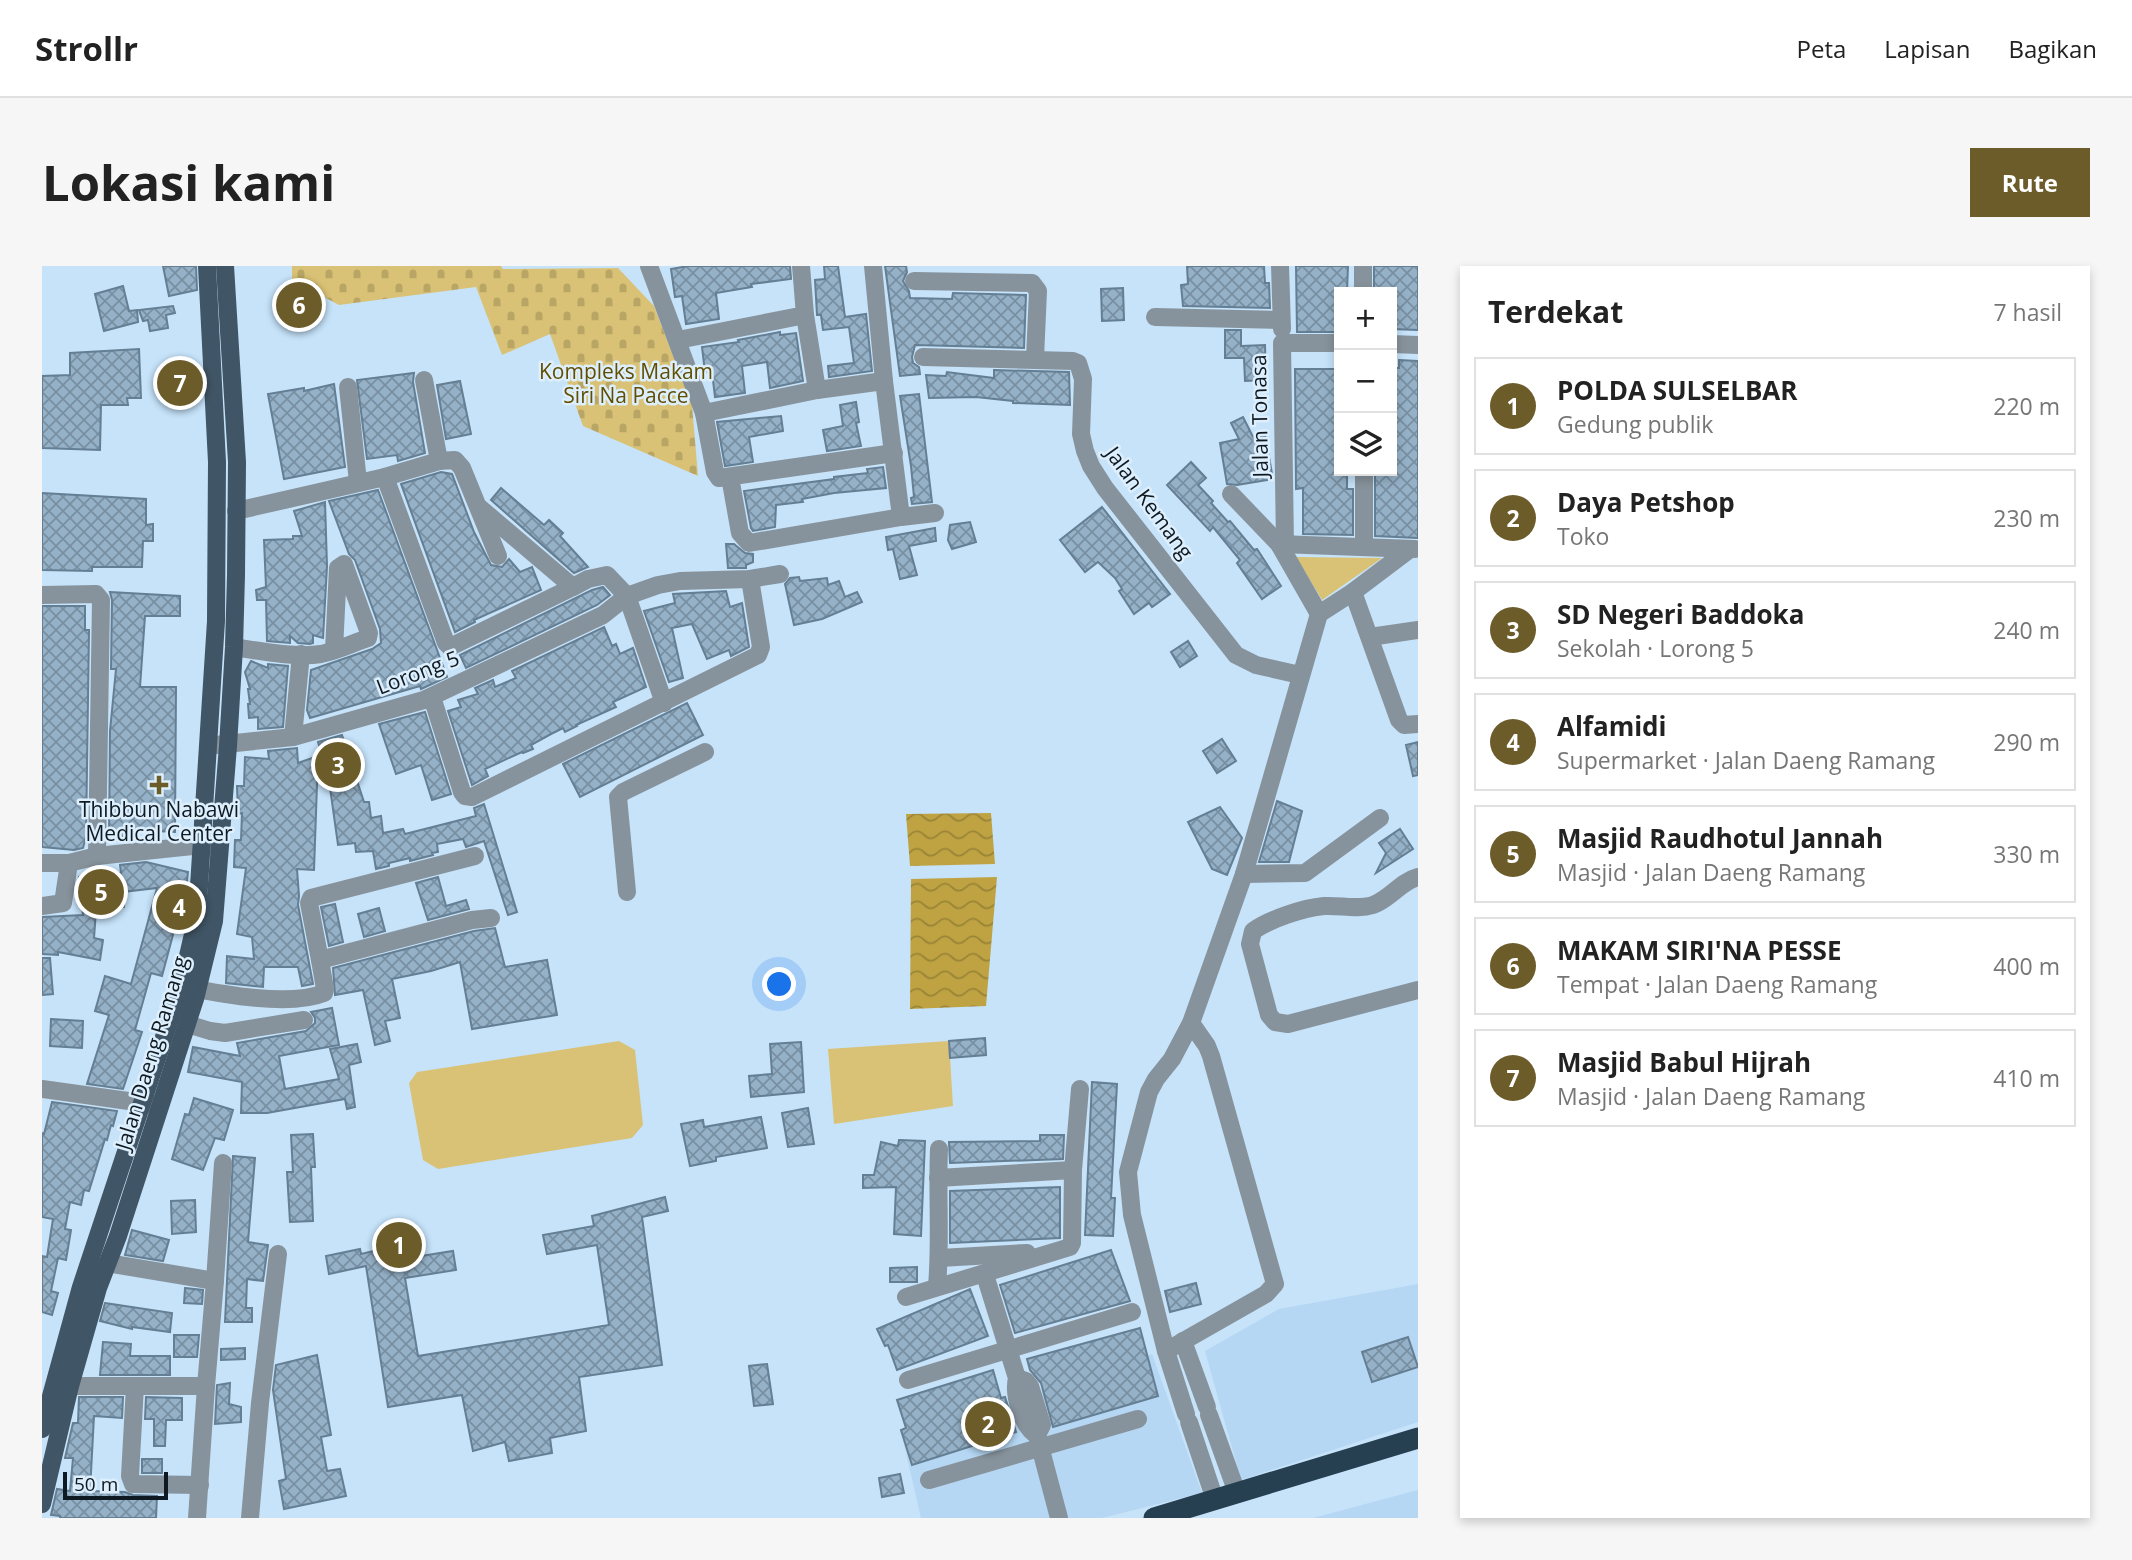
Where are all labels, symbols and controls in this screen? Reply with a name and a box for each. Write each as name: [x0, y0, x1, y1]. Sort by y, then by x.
text: Strollr: [35, 26, 138, 71]
text: Peta: [1796, 32, 1846, 65]
text: Lapisan: [1884, 32, 1970, 65]
text: Bagikan: [2008, 32, 2097, 65]
button: Rute: [1970, 148, 2090, 217]
text: Lokasi kami: [42, 149, 335, 215]
pin: 6: [276, 279, 322, 331]
map controls: [1334, 287, 1397, 476]
button: +: [1334, 287, 1397, 350]
text: Terdekat: [1488, 291, 1623, 332]
text: 7 hasil: [1993, 296, 2062, 328]
button: −: [1334, 350, 1397, 413]
street label: Jalan Tonasa: [1244, 354, 1274, 480]
pin: 7: [157, 357, 203, 409]
park label: Kompleks Makam Siri Na Pacce: [539, 357, 713, 409]
text: POLDA SULSELBAR: [1557, 372, 1797, 408]
text: 1: [1506, 390, 1520, 422]
text: 220 m: [1993, 390, 2060, 422]
text: Gedung publik: [1557, 408, 1713, 440]
button: layers: [1334, 413, 1397, 476]
street label: Jalan Kemang: [1098, 439, 1200, 564]
text: Daya Petshop: [1557, 484, 1735, 520]
text: 2: [1506, 502, 1520, 534]
text: 230 m: [1993, 502, 2060, 534]
text: Toko: [1557, 520, 1609, 552]
text: SD Negeri Baddoka: [1557, 596, 1804, 632]
text: 3: [1506, 614, 1520, 646]
text: 240 m: [1993, 614, 2060, 646]
text: Sekolah · Lorong 5: [1557, 632, 1754, 664]
street label: Lorong 5: [372, 643, 463, 701]
text: Alfamidi: [1557, 708, 1667, 744]
text: 4: [1506, 726, 1520, 758]
text: 290 m: [1993, 726, 2060, 758]
pin: 3: [315, 739, 361, 791]
text: Supermarket · Jalan Daeng Ramang: [1557, 744, 1935, 776]
marker: Thibbun Nabawi Medical Center: [149, 775, 169, 795]
place label: Thibbun Nabawi Medical Center: [79, 795, 239, 847]
text: Masjid Raudhotul Jannah: [1557, 820, 1883, 856]
text: 5: [1506, 838, 1520, 870]
text: 330 m: [1993, 838, 2060, 870]
text: Masjid · Jalan Daeng Ramang: [1557, 856, 1865, 888]
pin: 5: [78, 866, 124, 918]
pin: 4: [156, 881, 202, 933]
text: MAKAM SIRI'NA PESSE: [1557, 932, 1841, 968]
text: 6: [1506, 950, 1520, 982]
text: 400 m: [1993, 950, 2060, 982]
street label: Jalan Daeng Ramang: [108, 952, 194, 1155]
your location: [762, 967, 796, 1001]
text: Tempat · Jalan Daeng Ramang: [1557, 968, 1877, 1000]
text: Masjid Babul Hijrah: [1557, 1044, 1811, 1080]
text: 7: [1506, 1062, 1520, 1094]
text: 410 m: [1993, 1062, 2060, 1094]
text: Masjid · Jalan Daeng Ramang: [1557, 1080, 1865, 1112]
pin: 1: [376, 1219, 422, 1271]
pin: 2: [965, 1398, 1011, 1450]
scale bar: [63, 1469, 168, 1501]
text: 50 m: [74, 1471, 118, 1497]

